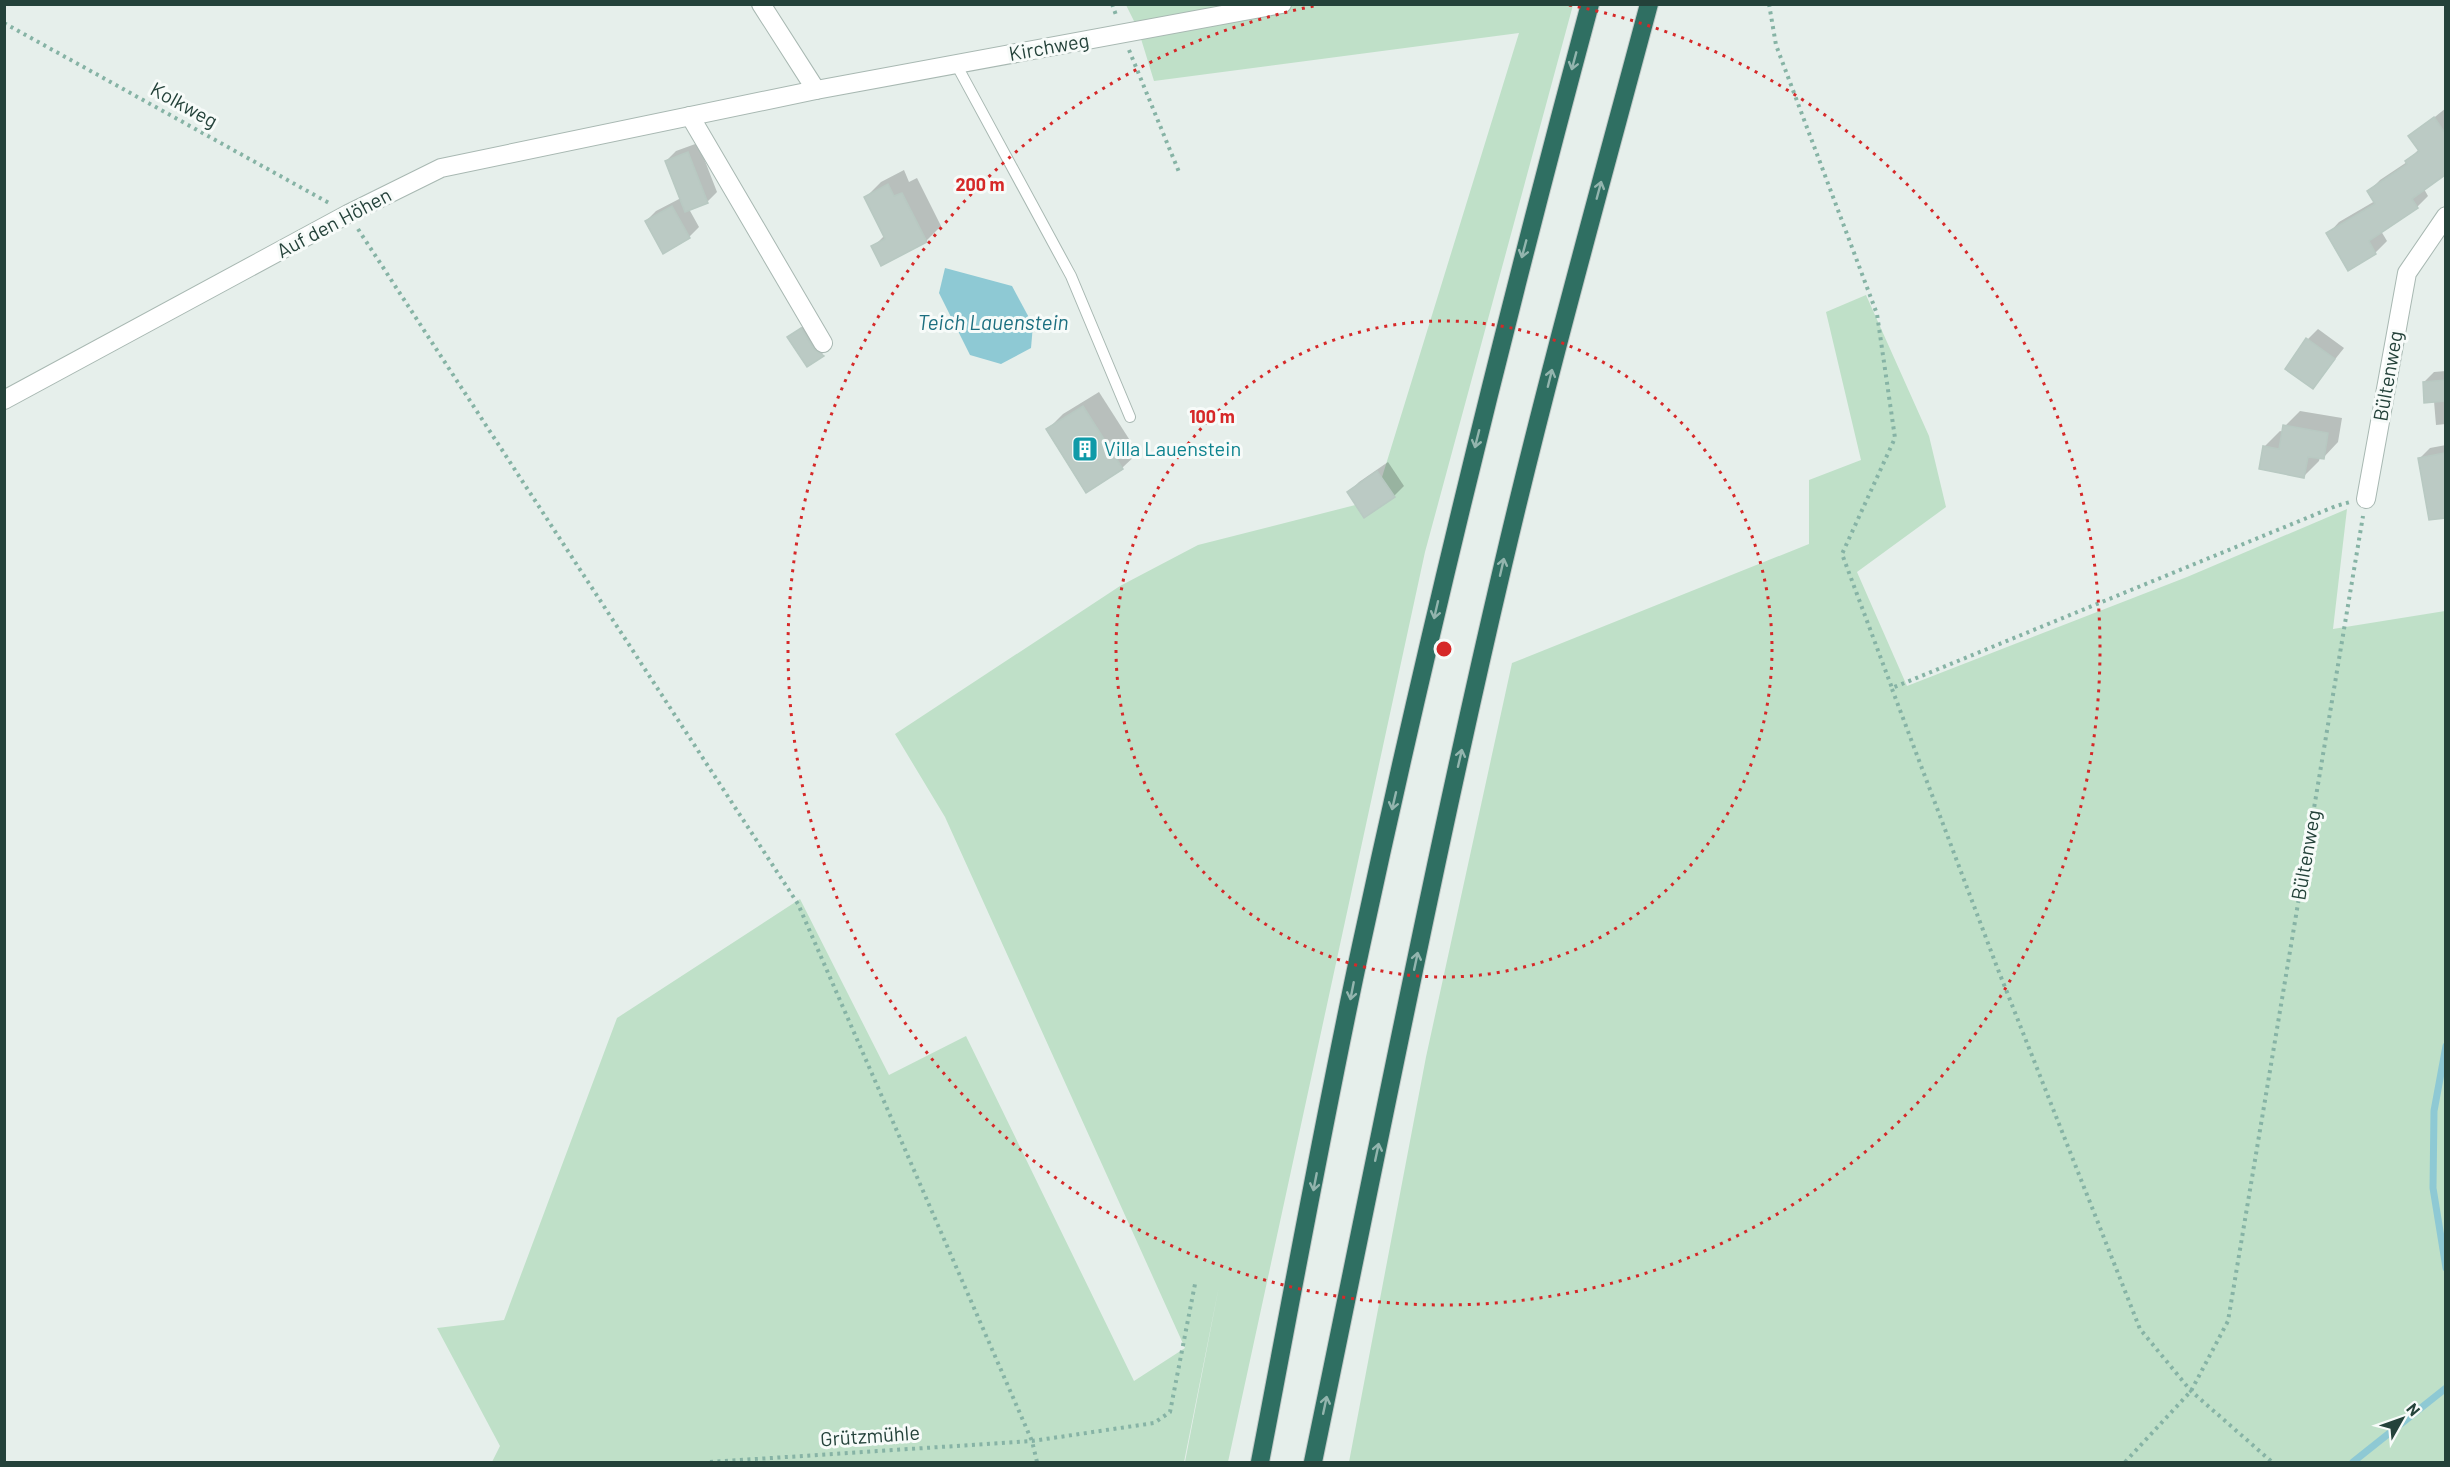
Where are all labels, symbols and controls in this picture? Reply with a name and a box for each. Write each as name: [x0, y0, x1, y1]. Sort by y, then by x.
street label: Kirchweg: [1007, 27, 1091, 65]
one-way arrow: [1568, 51, 1580, 70]
street label: Kolkweg: [147, 76, 222, 132]
text: 200 m: [955, 173, 1005, 195]
one-way arrow: [1594, 180, 1605, 199]
street label: Auf den Höhen: [272, 182, 395, 262]
one-way arrow: [1518, 239, 1529, 258]
water label: Teich Lauenstein: [917, 309, 1069, 334]
street label: Bültenweg: [2367, 329, 2407, 423]
one-way arrow: [1545, 369, 1556, 388]
text: 100 m: [1189, 405, 1235, 427]
one-way arrow: [1471, 429, 1483, 448]
building icon: Villa Lauenstein: [1070, 434, 1100, 464]
place label: Villa Lauenstein: [1104, 436, 1241, 460]
one-way arrow: [1497, 558, 1509, 577]
one-way arrow: [1430, 601, 1442, 620]
centre of rings: [1434, 639, 1454, 659]
one-way arrow: [1455, 748, 1466, 768]
one-way arrow: [1387, 791, 1399, 810]
street label: Bültenweg: [2285, 808, 2325, 902]
one-way arrow: [1411, 952, 1422, 972]
one-way arrow: [1346, 981, 1357, 1000]
one-way arrow: [1372, 1143, 1383, 1163]
one-way arrow: [1309, 1172, 1320, 1192]
north arrow: [2372, 1389, 2432, 1449]
one-way arrow: [1320, 1396, 1331, 1415]
text: N: [2403, 1399, 2425, 1419]
street label: Grützmühle: [819, 1420, 921, 1450]

